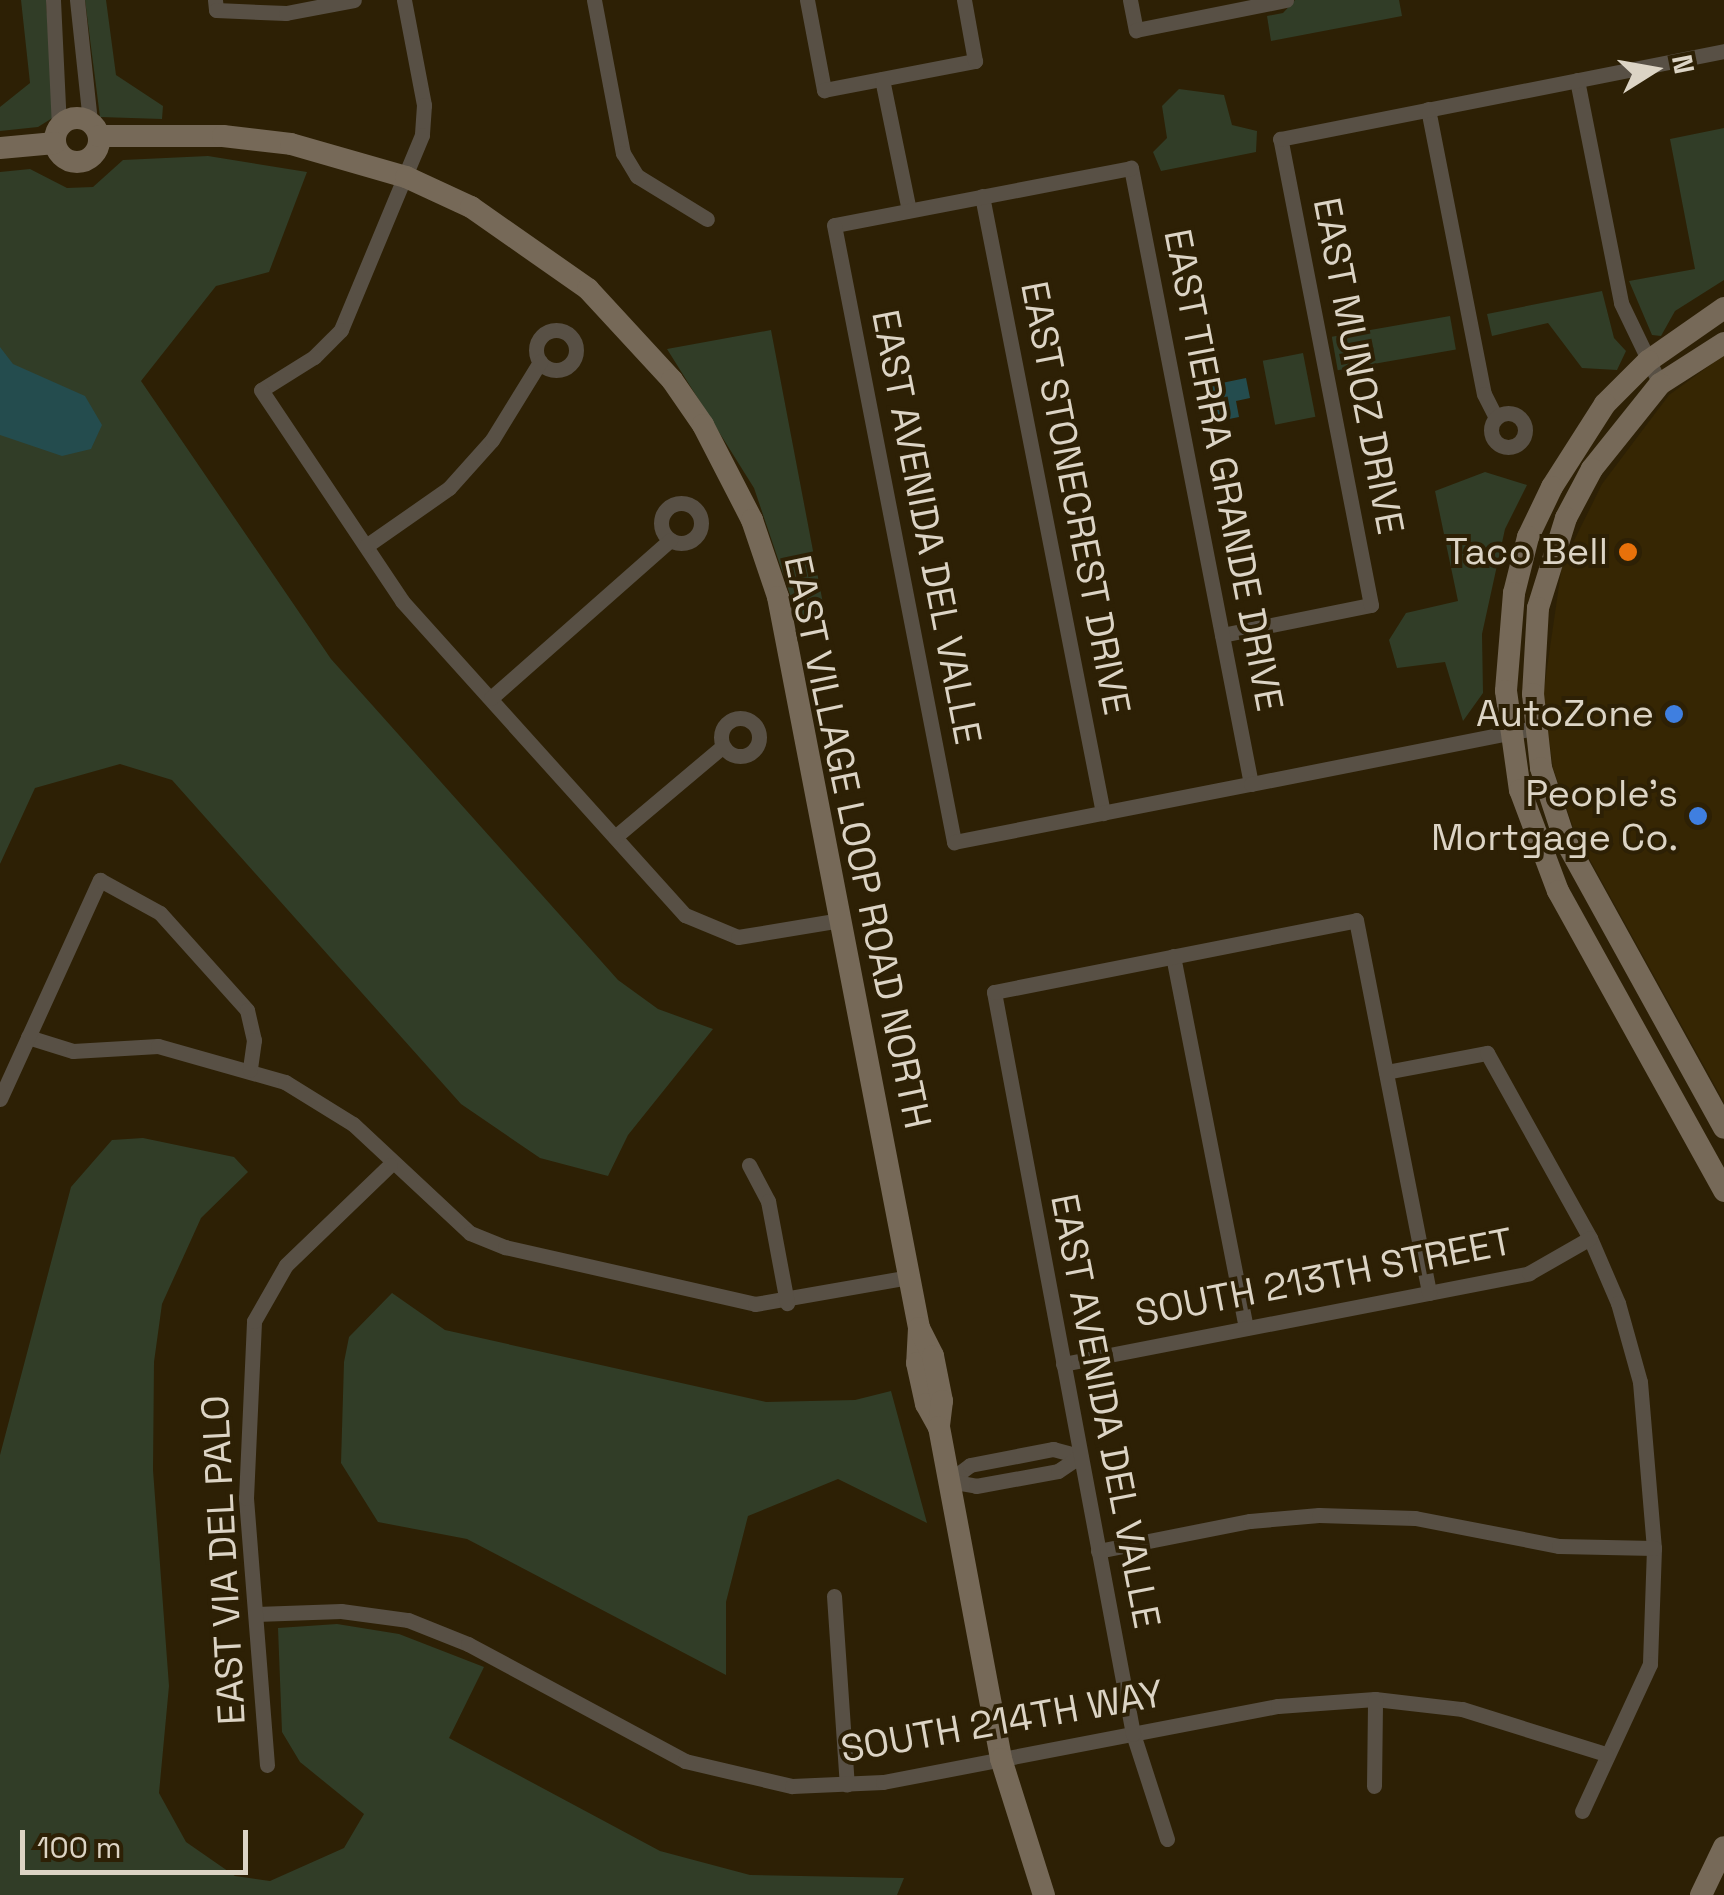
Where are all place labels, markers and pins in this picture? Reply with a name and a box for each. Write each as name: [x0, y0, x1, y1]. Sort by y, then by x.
place label: Taco Bell: [1445, 529, 1608, 575]
marker: Taco Bell: [1617, 541, 1639, 563]
place label: AutoZone: [1476, 691, 1654, 737]
marker: AutoZone: [1663, 703, 1685, 725]
place label: People's Mortgage Co.: [1431, 771, 1678, 861]
marker: People's Mortgage Co.: [1687, 805, 1709, 827]

